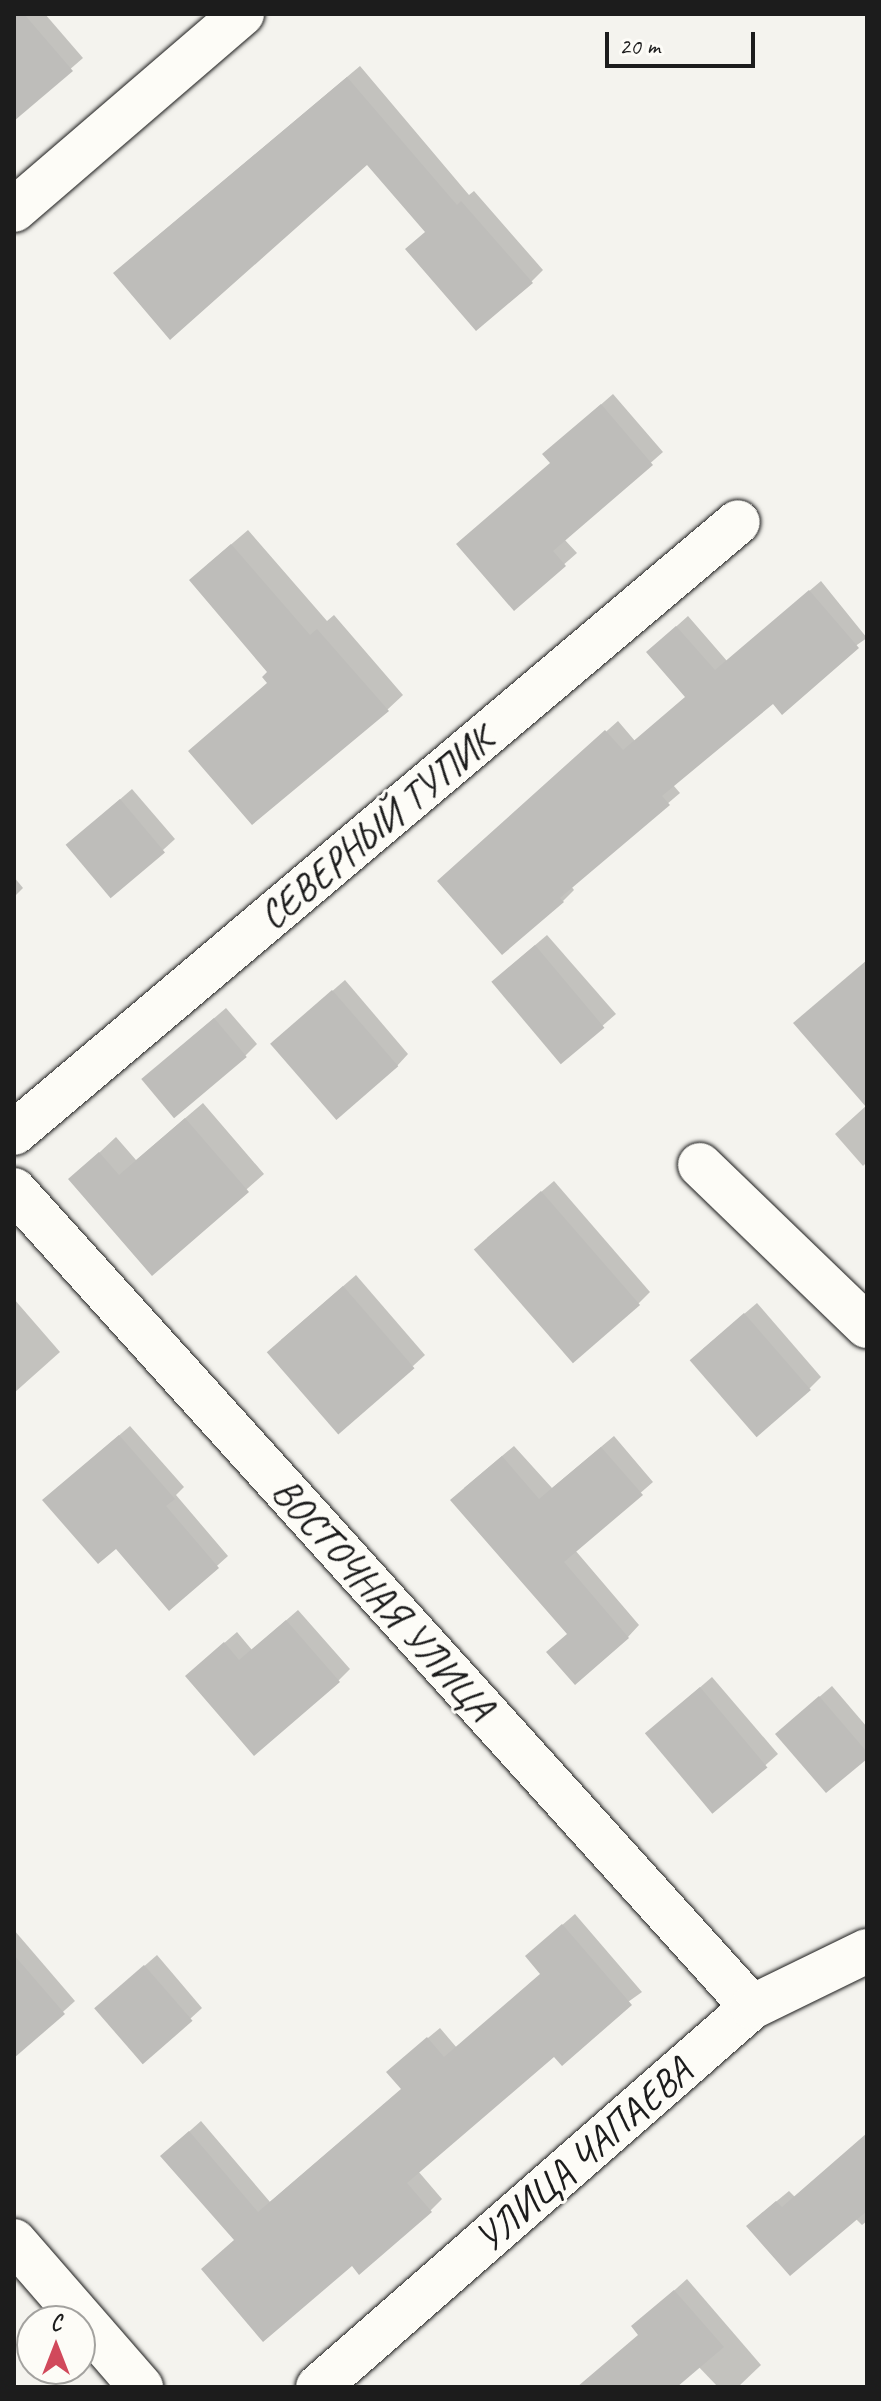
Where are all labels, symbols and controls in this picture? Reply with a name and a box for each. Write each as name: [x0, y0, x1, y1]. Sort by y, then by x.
scale bar: [609, 16, 759, 66]
text: 20 m: [619, 31, 660, 61]
street label: СЕВЕРНЫЙ ТУПИК: [249, 716, 503, 940]
street label: ВОСТОЧНАЯ УЛИЦА: [262, 1468, 504, 1730]
street label: УЛИЦА ЧАПАЕВА: [464, 2048, 702, 2262]
north arrow: [16, 2305, 96, 2385]
text: С: [51, 2309, 61, 2337]

